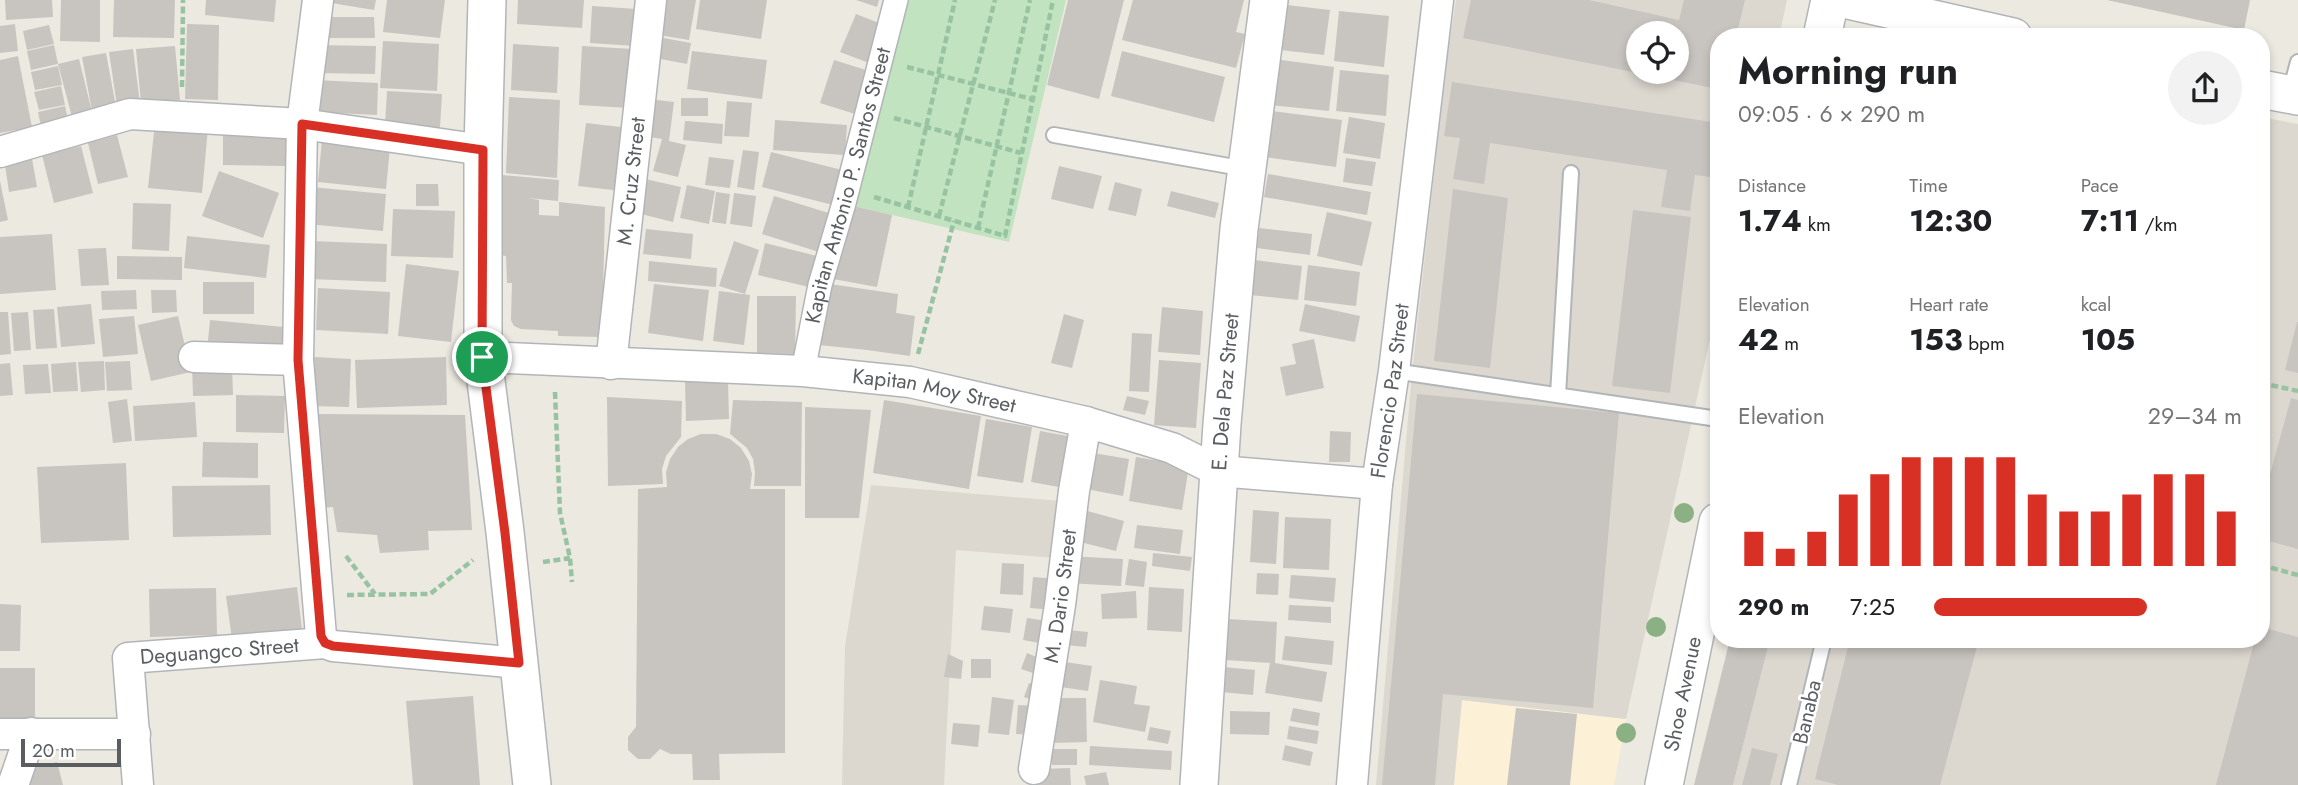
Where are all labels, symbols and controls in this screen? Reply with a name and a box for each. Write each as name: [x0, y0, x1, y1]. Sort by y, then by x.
map controls: [1626, 21, 1689, 84]
button: locate: [1626, 21, 1689, 84]
text: Morning run: [1738, 43, 1958, 98]
street label: Kapitan Antonio P. Santos Street: [798, 44, 898, 326]
button: share: [2168, 51, 2242, 125]
text: 09:05 · 6 × 290 m: [1738, 97, 1925, 131]
street label: M. Cruz Street: [609, 116, 653, 247]
text: Distance: [1738, 172, 1806, 199]
text: Time: [1909, 172, 1948, 199]
text: Pace: [2081, 172, 2119, 199]
text: 1.74: [1738, 199, 1802, 242]
text: 12:30: [1909, 199, 1992, 242]
text: 7:11: [2081, 199, 2139, 242]
text: km: [1802, 211, 1831, 238]
text: /km: [2139, 211, 2178, 238]
text: Elevation: [1738, 291, 1810, 318]
text: Heart rate: [1909, 291, 1989, 318]
text: kcal: [2081, 291, 2111, 318]
street label: Florencio Paz Street: [1363, 302, 1417, 480]
street label: E. Dela Paz Street: [1204, 312, 1247, 471]
text: 42: [1738, 318, 1779, 361]
text: 153: [1909, 318, 1963, 361]
text: 105: [2081, 318, 2135, 361]
pin: [452, 327, 512, 387]
text: m: [1779, 330, 1799, 357]
text: bpm: [1963, 330, 2005, 357]
icon: arrive: [463, 338, 501, 376]
street label: Kapitan Moy Street: [851, 361, 1019, 421]
text: Elevation: [1738, 399, 1825, 433]
text: 29–34 m: [2148, 399, 2242, 433]
street label: M. Dario Street: [1036, 527, 1084, 665]
text: 290 m: [1738, 590, 1809, 624]
text: 7:25: [1850, 590, 1895, 624]
street label: Deguangco Street: [139, 630, 300, 672]
street label: Shoe Avenue: [1656, 634, 1709, 754]
street label: Banaba: [1785, 677, 1829, 747]
scale bar: [21, 736, 121, 768]
text: 20 m: [32, 737, 75, 764]

